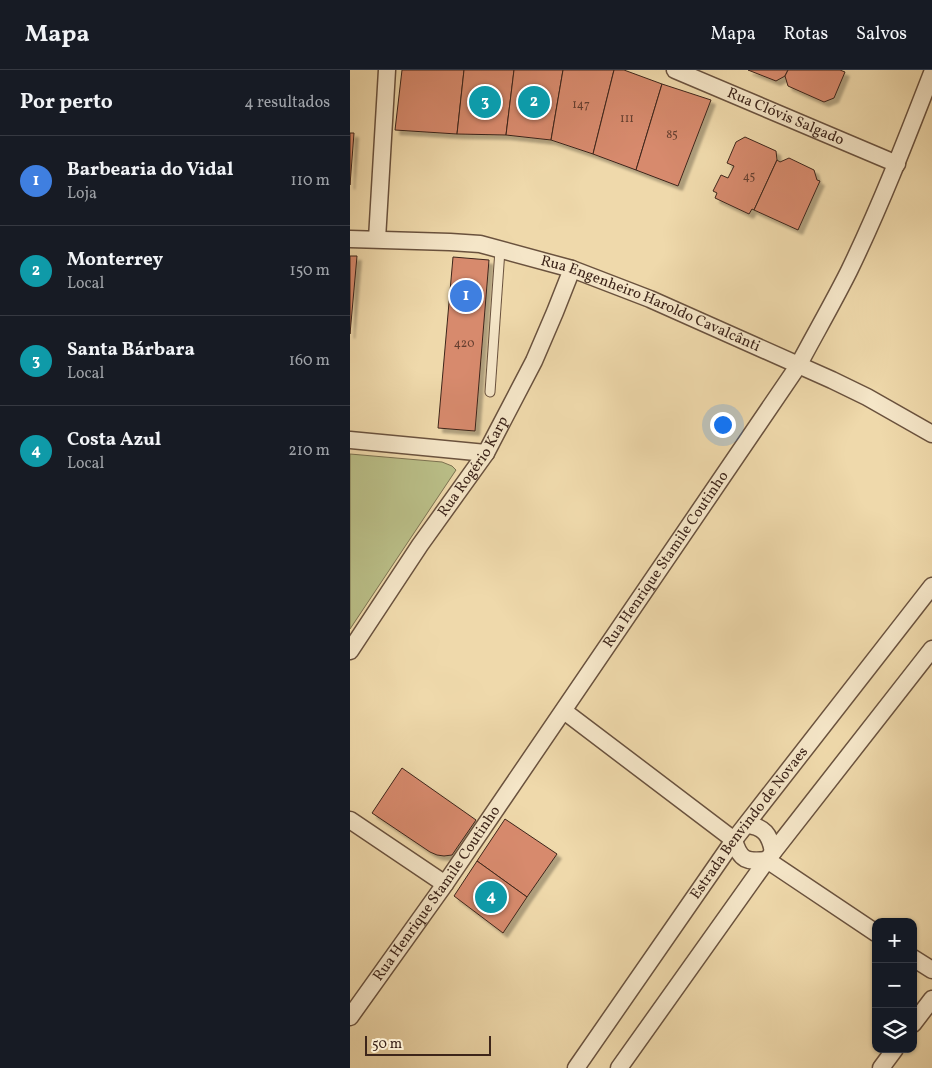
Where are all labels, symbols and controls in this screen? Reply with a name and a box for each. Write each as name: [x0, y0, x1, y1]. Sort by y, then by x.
text: Mapa: [25, 18, 90, 52]
text: Mapa: [711, 22, 756, 47]
text: Rotas: [784, 22, 828, 47]
text: Salvos: [856, 22, 907, 47]
pin: 3: [469, 83, 501, 121]
pin: 2: [518, 83, 550, 121]
street label: Rua Clóvis Salgado: [724, 83, 847, 151]
text: Por perto: [20, 88, 113, 117]
text: 4 resultados: [244, 92, 330, 114]
house number: 147: [572, 97, 590, 113]
house number: 111: [620, 111, 634, 127]
house number: 85: [666, 127, 678, 143]
text: Barbearia do Vidal: [67, 157, 233, 183]
house number: 45: [743, 169, 756, 185]
text: 1: [33, 170, 39, 192]
text: 110 m: [291, 170, 330, 192]
text: Loja: [67, 183, 97, 205]
text: Monterrey: [67, 247, 163, 273]
street label: Rua Engenheiro Haroldo Cavalcânti: [538, 250, 764, 357]
text: 2: [32, 260, 40, 282]
text: 150 m: [289, 260, 330, 282]
text: Local: [67, 273, 104, 295]
pin: 1: [450, 277, 482, 315]
house number: 420: [454, 336, 474, 352]
text: Santa Bárbara: [67, 337, 195, 363]
text: 3: [32, 350, 40, 372]
text: 160 m: [289, 350, 330, 372]
text: Local: [67, 363, 104, 385]
your location: [710, 412, 736, 438]
street label: Rua Rogério Karp: [433, 413, 514, 521]
text: Costa Azul: [67, 427, 161, 453]
text: 4: [31, 440, 41, 462]
text: 210 m: [288, 440, 330, 462]
text: Local: [67, 453, 104, 475]
street label: Rua Henrique Stamile Coutinho: [598, 467, 734, 652]
street label: Estrada Benvindo de Novaes: [685, 742, 813, 904]
street label: Rua Henrique Stamile Coutinho: [368, 802, 506, 986]
pin: 4: [475, 878, 507, 916]
map controls: [872, 918, 917, 1053]
button: +: [872, 918, 917, 963]
button: −: [872, 963, 917, 1008]
button: layers: [872, 1008, 917, 1053]
scale bar: [365, 1033, 491, 1056]
text: 50 m: [372, 1035, 402, 1054]

